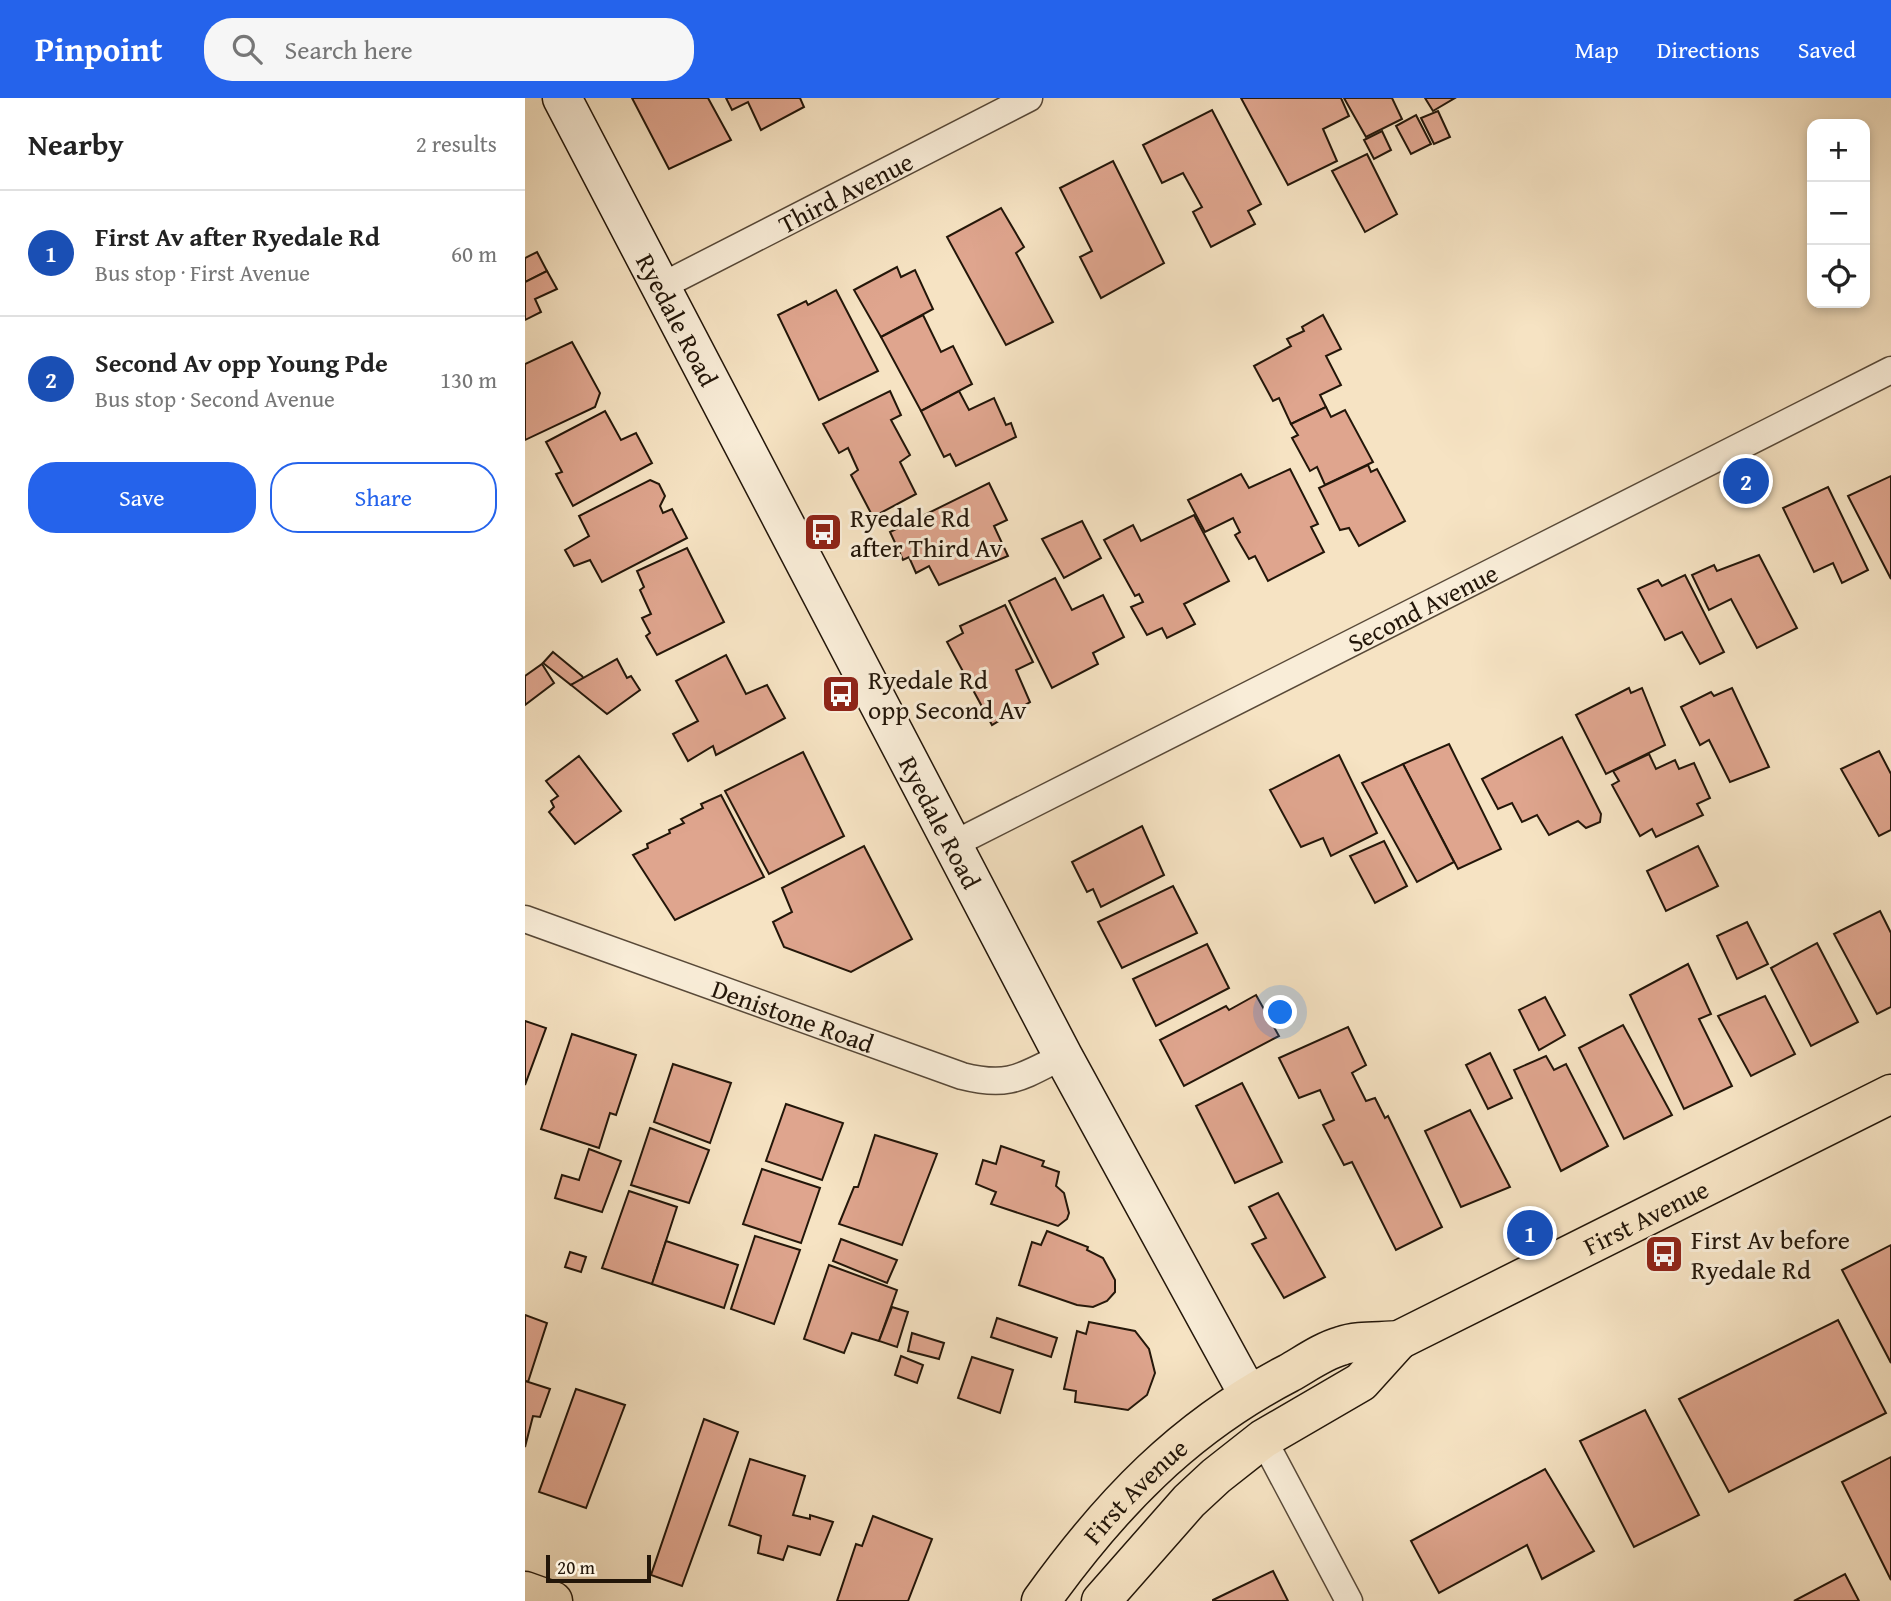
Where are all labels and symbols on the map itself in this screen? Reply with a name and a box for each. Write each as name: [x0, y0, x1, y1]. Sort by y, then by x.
street label: Third Avenue: [771, 141, 919, 243]
street label: Ryedale Road: [627, 246, 729, 393]
pin: 2: [1723, 455, 1769, 507]
place label: Ryedale Rd after Third Av: [850, 498, 1002, 567]
bus stop icon: Ryedale Rd after Third Av: [802, 511, 844, 553]
street label: Second Avenue: [1340, 553, 1504, 662]
place label: Ryedale Rd opp Second Av: [868, 660, 1026, 729]
bus stop icon: Ryedale Rd opp Second Av: [820, 673, 862, 715]
street label: Ryedale Road: [890, 748, 992, 896]
street label: Denistone Road: [707, 968, 880, 1062]
your location: [1263, 995, 1297, 1029]
street label: First Avenue: [1576, 1169, 1715, 1265]
pin: 1: [1507, 1207, 1553, 1259]
place label: First Av before Ryedale Rd: [1691, 1220, 1850, 1289]
bus stop icon: First Av before Ryedale Rd: [1643, 1233, 1685, 1275]
street label: First Avenue: [1073, 1428, 1196, 1552]
scale bar: [546, 1552, 651, 1584]

